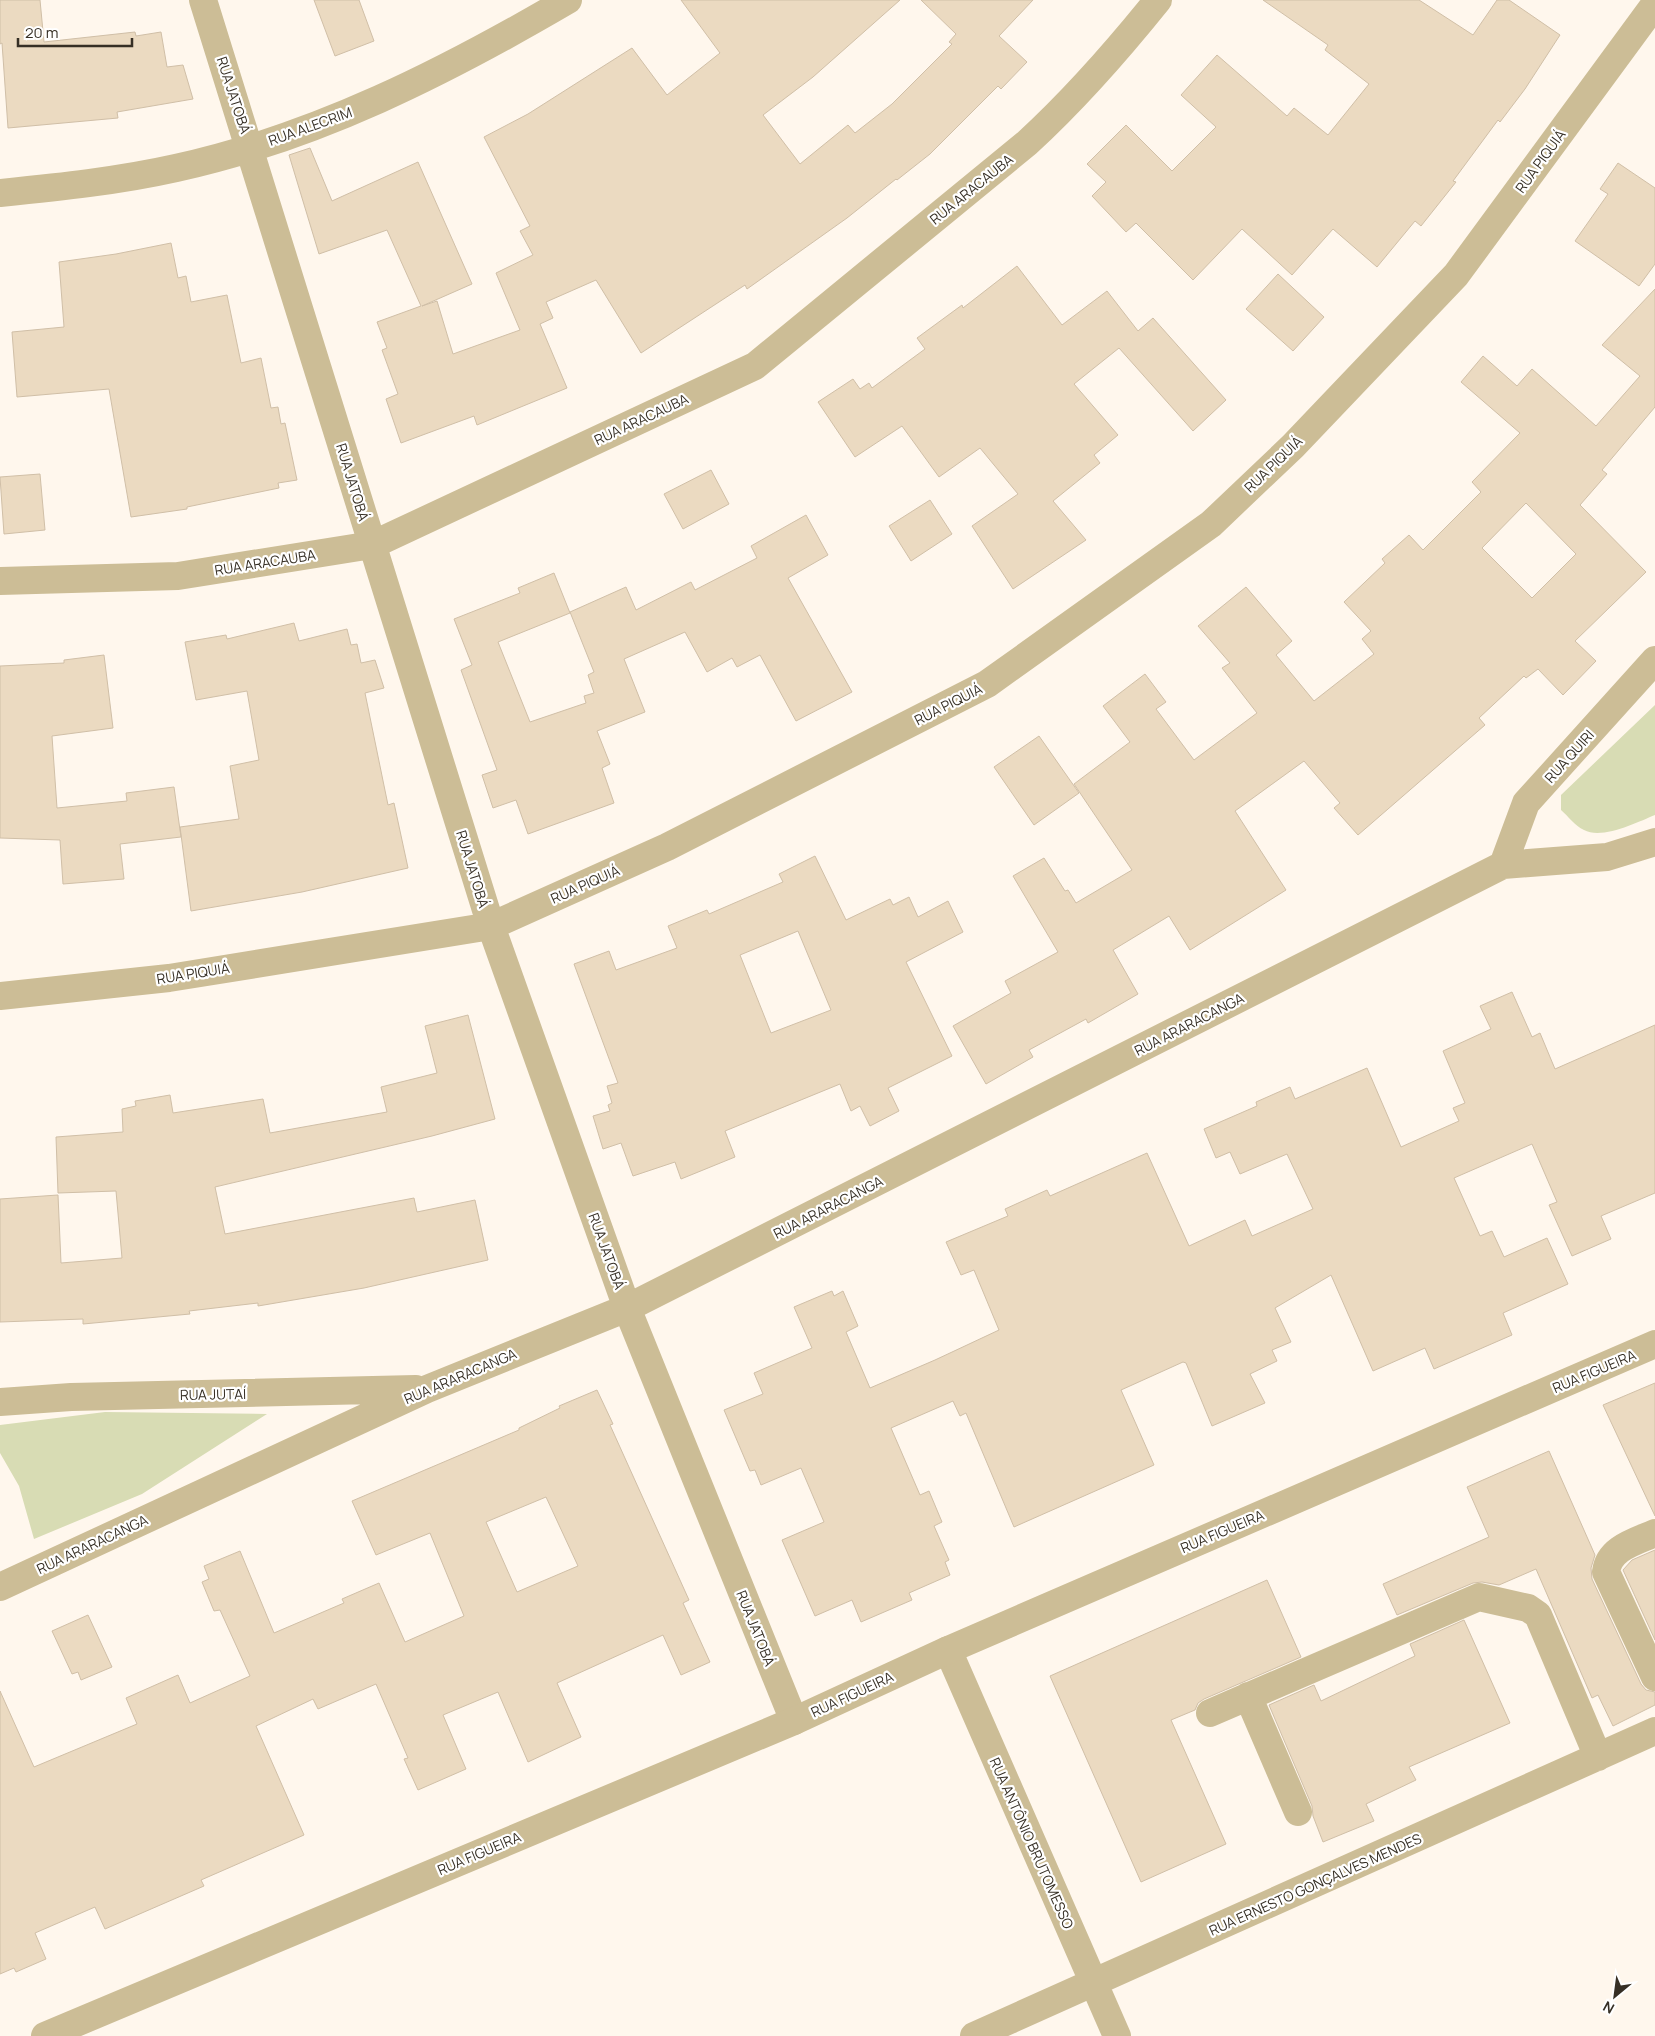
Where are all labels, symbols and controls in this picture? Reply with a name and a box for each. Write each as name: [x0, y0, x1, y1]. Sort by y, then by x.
scale bar: [18, 15, 131, 47]
text: 20 m: [25, 22, 58, 43]
street label: RUA JATOBÁ: [213, 54, 255, 136]
street label: RUA ALECRIM: [266, 102, 354, 150]
street label: RUA PIQUIÁ: [1511, 125, 1569, 196]
street label: RUA ARACAUBA: [925, 150, 1017, 228]
street label: RUA ARACAUBA: [591, 389, 691, 449]
street label: RUA PIQUIÁ: [1240, 431, 1306, 496]
street label: RUA JATOBÁ: [332, 441, 374, 523]
street label: RUA ARACAUBA: [213, 545, 317, 579]
street label: RUA PIQUIÁ: [911, 679, 985, 729]
street label: RUA QUIRI: [1540, 725, 1598, 787]
street label: RUA JATOBÁ: [452, 828, 494, 910]
street label: RUA PIQUIÁ: [547, 860, 623, 908]
street label: RUA PIQUIÁ: [155, 958, 231, 988]
street label: RUA ARARACANGA: [1131, 988, 1247, 1060]
street label: RUA ARARACANGA: [770, 1171, 886, 1243]
street label: RUA JATOBÁ: [584, 1210, 630, 1292]
street label: RUA ARARACANGA: [401, 1344, 519, 1408]
street label: RUA FIGUEIRA: [1549, 1345, 1639, 1397]
street label: RUA JUTAÍ: [180, 1384, 246, 1404]
street label: RUA FIGUEIRA: [1177, 1505, 1267, 1557]
street label: RUA ARARACANGA: [33, 1510, 151, 1578]
street label: RUA JATOBÁ: [732, 1587, 780, 1669]
street label: RUA FIGUEIRA: [808, 1667, 896, 1721]
street label: RUA ANTÔNIO BRUTOMESSO: [986, 1754, 1078, 1932]
street label: RUA FIGUEIRA: [434, 1827, 524, 1879]
street label: RUA ERNESTO GONÇALVES MENDES: [1206, 1828, 1424, 1940]
north arrow: [1590, 1971, 1640, 2021]
text: N: [1599, 1997, 1617, 2019]

